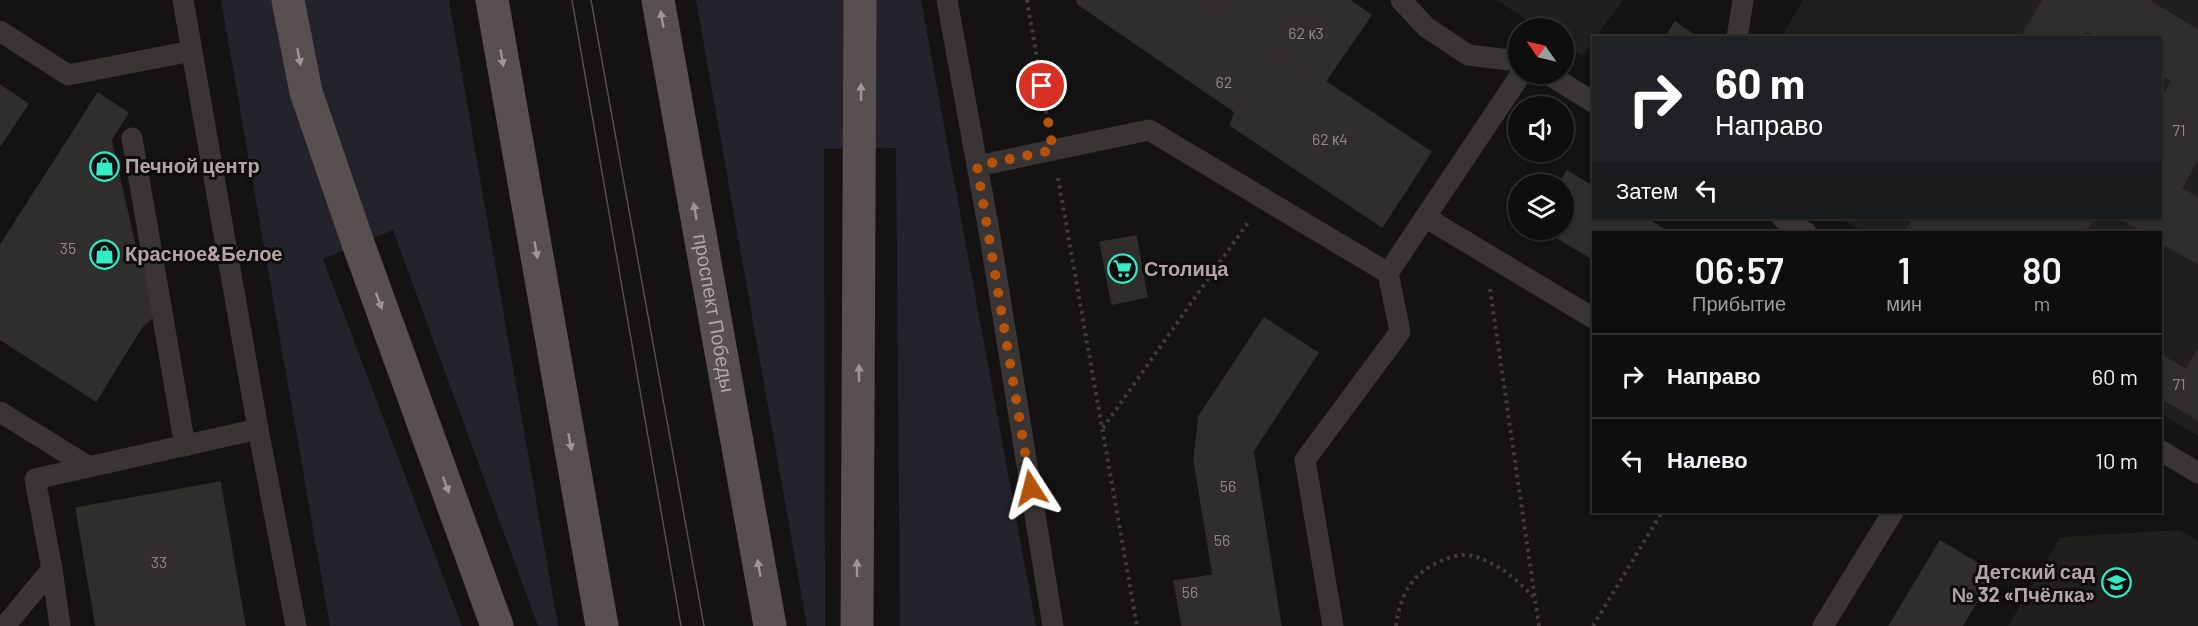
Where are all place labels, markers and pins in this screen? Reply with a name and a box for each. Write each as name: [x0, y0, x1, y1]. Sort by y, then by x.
pin: [1016, 60, 1067, 111]
shop icon: Печной центр: [88, 150, 120, 182]
place label: Печной центр: [125, 153, 260, 177]
shop icon: Красное&Белое: [88, 238, 120, 270]
place label: Красное&Белое: [125, 241, 282, 265]
supermarket icon: Столица: [1107, 253, 1139, 285]
place label: Столица: [1144, 256, 1229, 280]
place label: Детский сад № 32 «Пчёлка»: [1951, 559, 2095, 606]
school or university icon: Детский сад № 32 «Пчёлка»: [2100, 567, 2132, 599]

